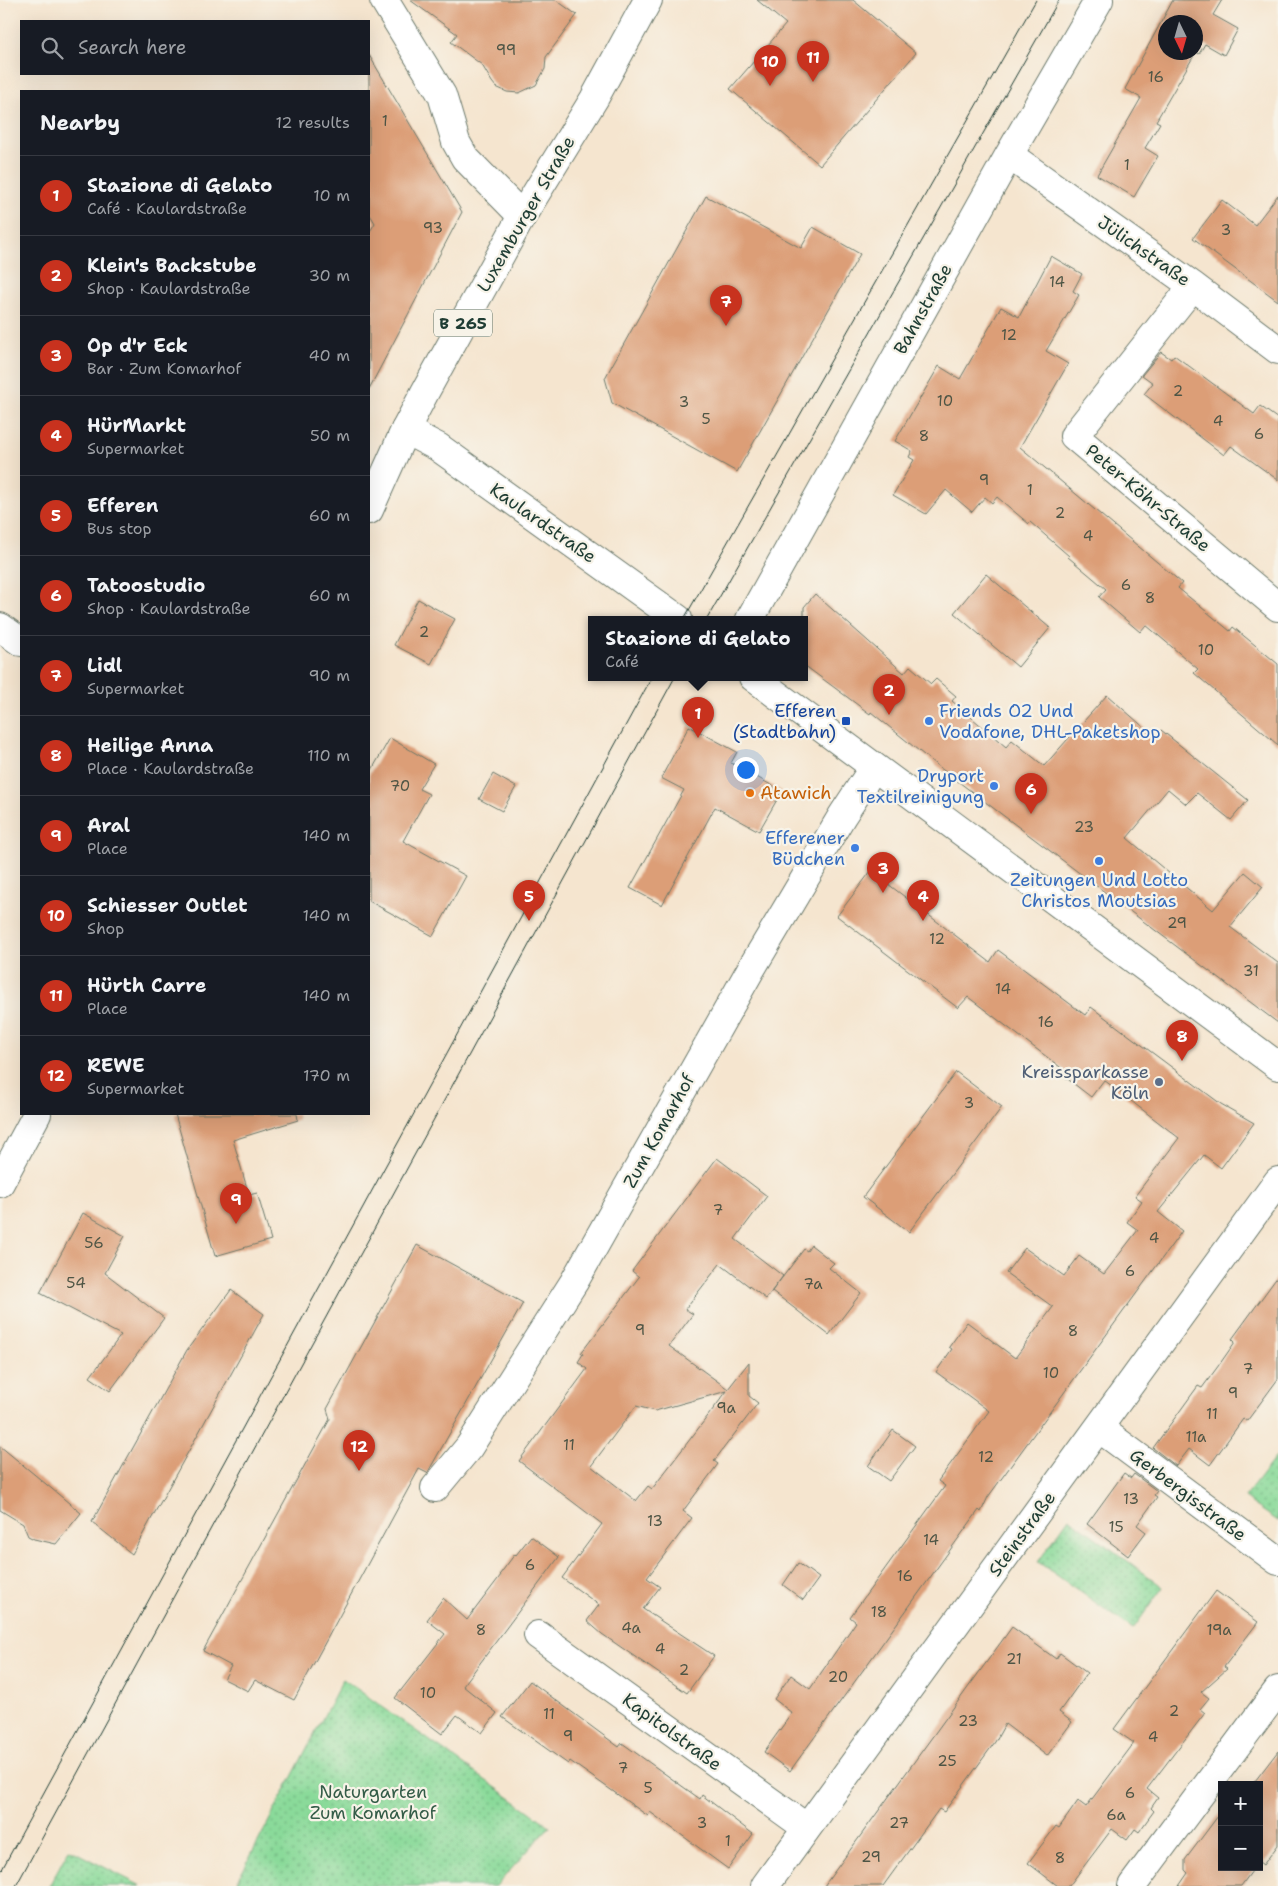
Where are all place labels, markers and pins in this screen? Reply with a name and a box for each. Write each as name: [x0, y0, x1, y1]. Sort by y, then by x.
pin: 11: [797, 41, 829, 82]
pin: 10: [754, 45, 786, 86]
pin: 7: [710, 285, 742, 326]
pin: 2: [873, 674, 905, 715]
pin: 1: [682, 697, 714, 738]
place label: Efferen (Stadtbahn): [733, 699, 836, 744]
place label: Friends O2 Und Vodafone, DHL-Paketshop: [939, 699, 1161, 744]
marker: Efferen (Stadtbahn): [840, 715, 852, 727]
marker: Friends O2 Und Vodafone, DHL-Paketshop: [923, 715, 935, 727]
place label: Dryport Textilreinigung: [857, 764, 984, 809]
pin: 6: [1015, 773, 1047, 814]
marker: Dryport Textilreinigung: [988, 780, 1000, 792]
place label: Atawich: [760, 781, 832, 805]
marker: Atawich: [744, 787, 756, 799]
place label: Efferener Büdchen: [765, 826, 845, 871]
marker: Efferener Büdchen: [849, 842, 861, 854]
pin: 3: [867, 852, 899, 893]
marker: Zeitungen Und Lotto Christos Moutsias: [1093, 855, 1105, 867]
place label: Zeitungen Und Lotto Christos Moutsias: [1010, 868, 1188, 913]
pin: 5: [513, 880, 545, 921]
pin: 4: [907, 880, 939, 921]
pin: 8: [1166, 1020, 1198, 1061]
place label: Kreissparkasse Köln: [1022, 1060, 1149, 1105]
marker: Kreissparkasse Köln: [1153, 1076, 1165, 1088]
pin: 9: [220, 1183, 252, 1224]
pin: 12: [343, 1430, 375, 1471]

